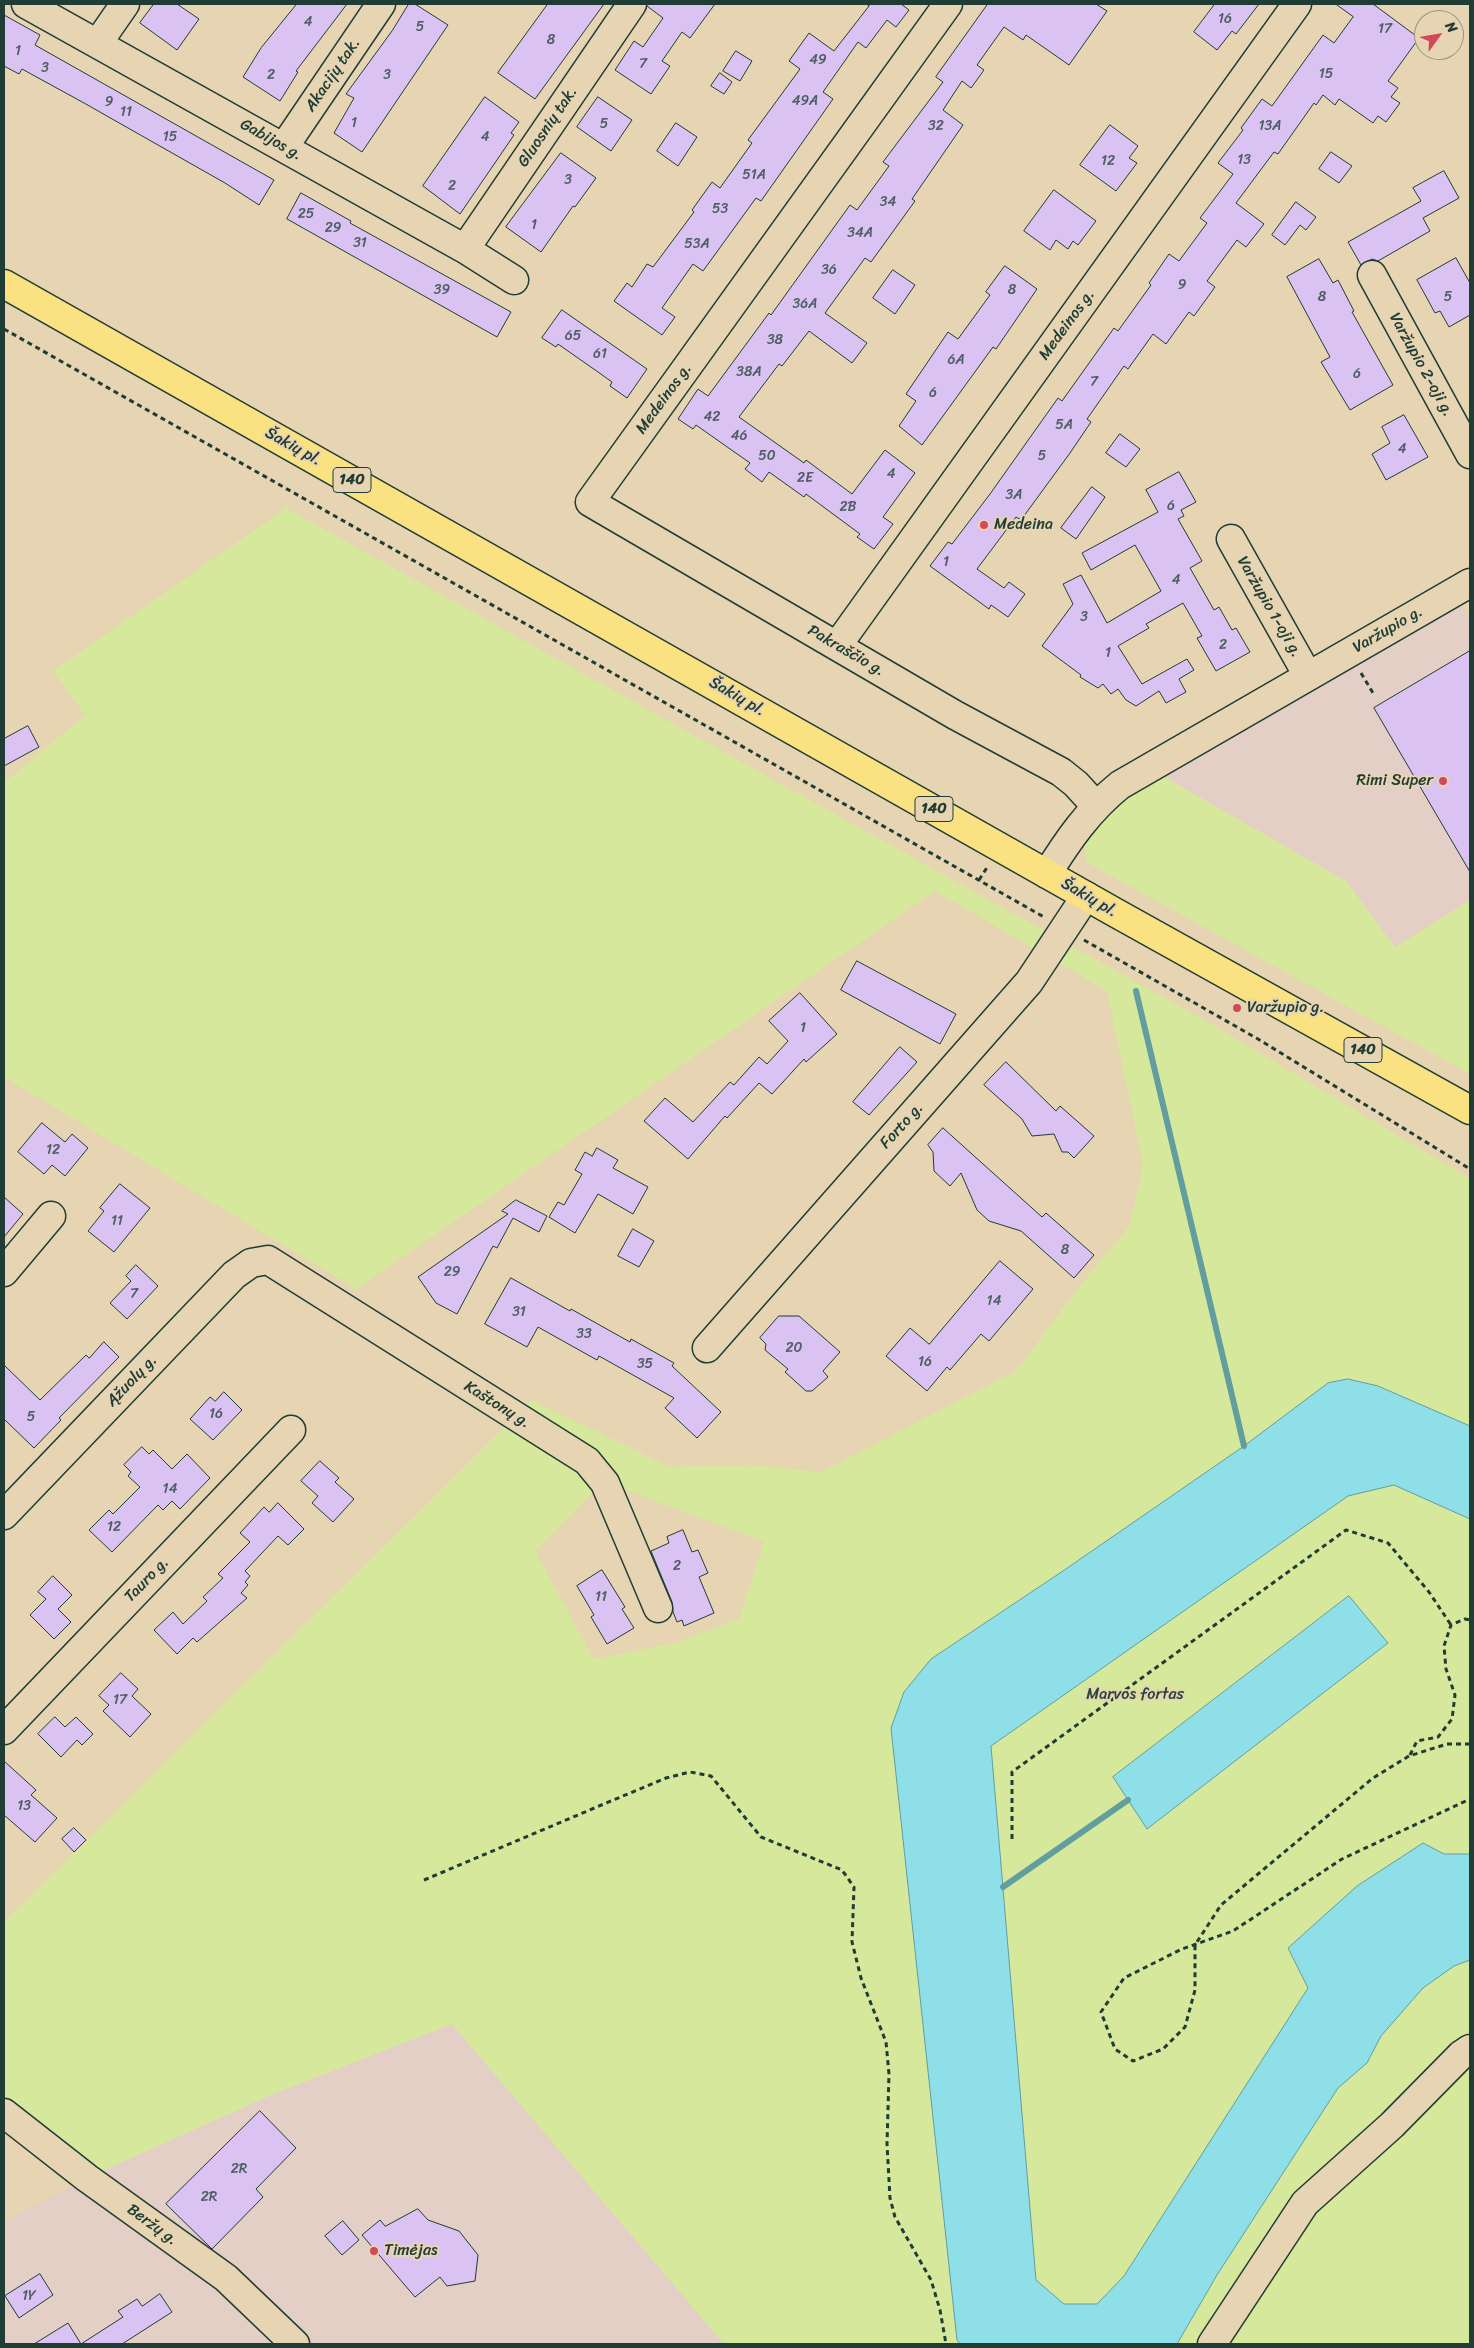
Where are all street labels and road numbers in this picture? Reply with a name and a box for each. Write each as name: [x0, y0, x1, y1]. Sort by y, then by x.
street label: Akacijų tak.: [301, 34, 365, 116]
street label: Gluosnių tak.: [514, 83, 582, 171]
street label: Gabijos g.: [237, 115, 305, 165]
street label: Medeinos g.: [1035, 286, 1099, 364]
street label: Varžupio 2-oji g.: [1385, 310, 1457, 420]
street label: Medeinos g.: [632, 360, 696, 438]
street label: Šakių pl.: [261, 424, 325, 470]
road number: 140: [333, 468, 371, 492]
street label: Varžupio 1-oji g.: [1232, 553, 1306, 661]
street label: Varžupio g.: [1350, 602, 1426, 658]
street label: Pakraščio g.: [804, 621, 888, 681]
street label: Šakių pl.: [706, 673, 768, 721]
road number: 140: [915, 796, 953, 822]
street label: Šakių pl.: [1058, 874, 1120, 922]
road number: 140: [1344, 1038, 1382, 1062]
street label: Forto g.: [876, 1099, 928, 1153]
street label: Ąžuolų g.: [103, 1351, 161, 1411]
street label: Kaštonų g.: [460, 1377, 534, 1433]
street label: Tauro g.: [121, 1553, 173, 1607]
street label: Beržų g.: [123, 2200, 181, 2250]

